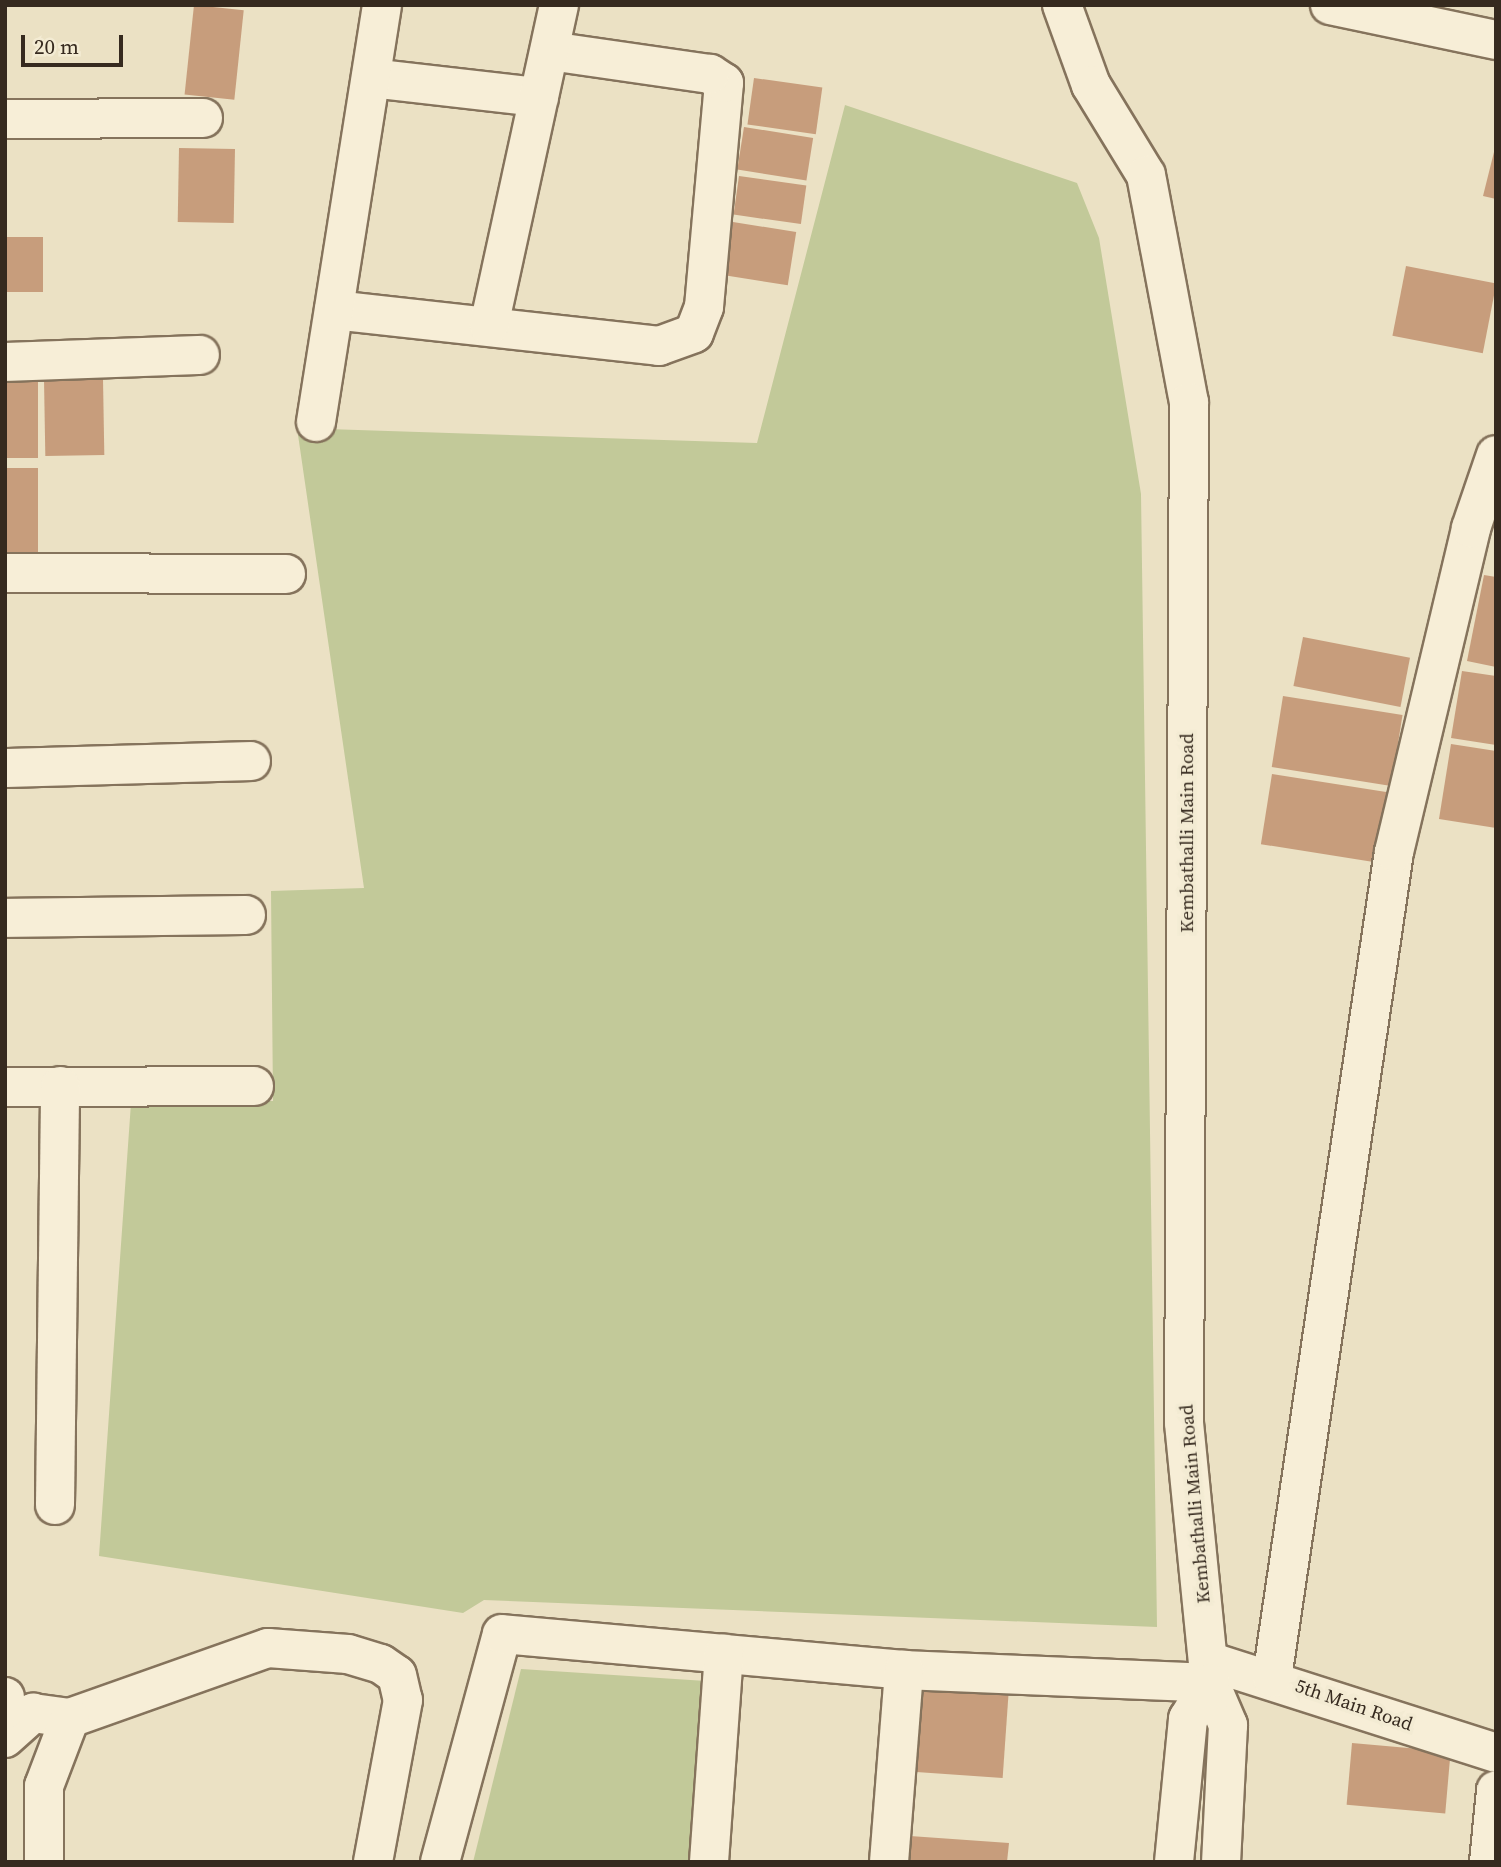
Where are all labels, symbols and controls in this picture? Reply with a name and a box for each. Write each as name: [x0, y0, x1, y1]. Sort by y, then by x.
scale bar: [24, 21, 126, 65]
text: 20 m: [34, 32, 79, 61]
street label: Kembathalli Main Road: [1176, 733, 1198, 933]
street label: Kembathalli Main Road: [1175, 1404, 1215, 1604]
street label: 5th Main Road: [1292, 1674, 1416, 1736]

